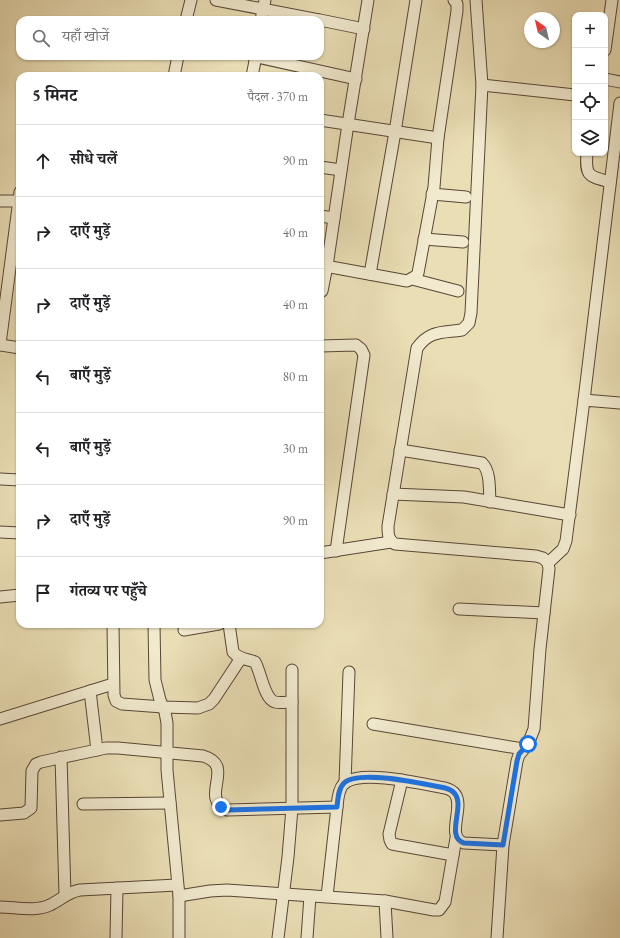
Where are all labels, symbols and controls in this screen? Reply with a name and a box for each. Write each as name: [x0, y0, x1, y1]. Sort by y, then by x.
north arrow: [524, 12, 560, 48]
map controls: [572, 12, 608, 156]
button: +: [572, 12, 608, 48]
search box: [16, 16, 324, 60]
text: यहाँ खोजें: [62, 26, 109, 45]
icon: search: [30, 27, 52, 49]
button: −: [572, 48, 608, 84]
text: 5 मिनट: [32, 84, 77, 106]
button: locate: [572, 84, 608, 120]
text: पैदल · 370 m: [248, 88, 308, 105]
button: layers: [572, 120, 608, 156]
text: सीधे चलें: [70, 149, 117, 168]
icon: ahead: [32, 150, 54, 172]
text: 90 m: [283, 152, 308, 169]
text: दाएँ मुड़ें: [70, 221, 110, 240]
icon: right: [32, 222, 54, 244]
text: 40 m: [283, 224, 308, 241]
text: दाएँ मुड़ें: [70, 293, 110, 312]
icon: right: [32, 294, 54, 316]
text: 40 m: [283, 296, 308, 313]
text: बाएँ मुड़ें: [70, 365, 111, 384]
icon: left: [32, 366, 54, 388]
text: 80 m: [283, 368, 308, 385]
text: बाएँ मुड़ें: [70, 437, 111, 456]
icon: left: [32, 438, 54, 460]
text: 30 m: [283, 440, 308, 457]
text: दाएँ मुड़ें: [70, 509, 110, 528]
icon: right: [32, 510, 54, 532]
text: 90 m: [283, 512, 308, 529]
text: गंतव्य पर पहुँचे: [70, 581, 147, 600]
icon: arrive: [32, 582, 54, 604]
route start: [519, 735, 537, 753]
route end: [212, 798, 230, 816]

